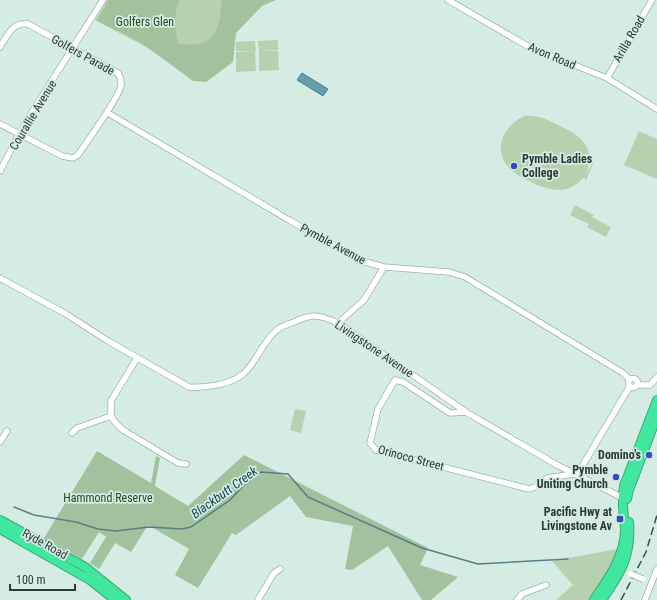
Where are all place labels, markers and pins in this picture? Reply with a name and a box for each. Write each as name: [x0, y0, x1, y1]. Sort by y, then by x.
place label: Pymble Ladies College: [522, 152, 593, 180]
marker: Pymble Ladies College: [509, 161, 519, 171]
place label: Domino's: [598, 448, 642, 462]
marker: Domino's: [644, 450, 654, 460]
place label: Pymble Uniting Church: [537, 463, 608, 491]
marker: Pymble Uniting Church: [611, 472, 621, 482]
place label: Pacific Hwy at Livingstone Av: [541, 505, 613, 533]
marker: Pacific Hwy at Livingstone Av: [615, 514, 625, 524]

